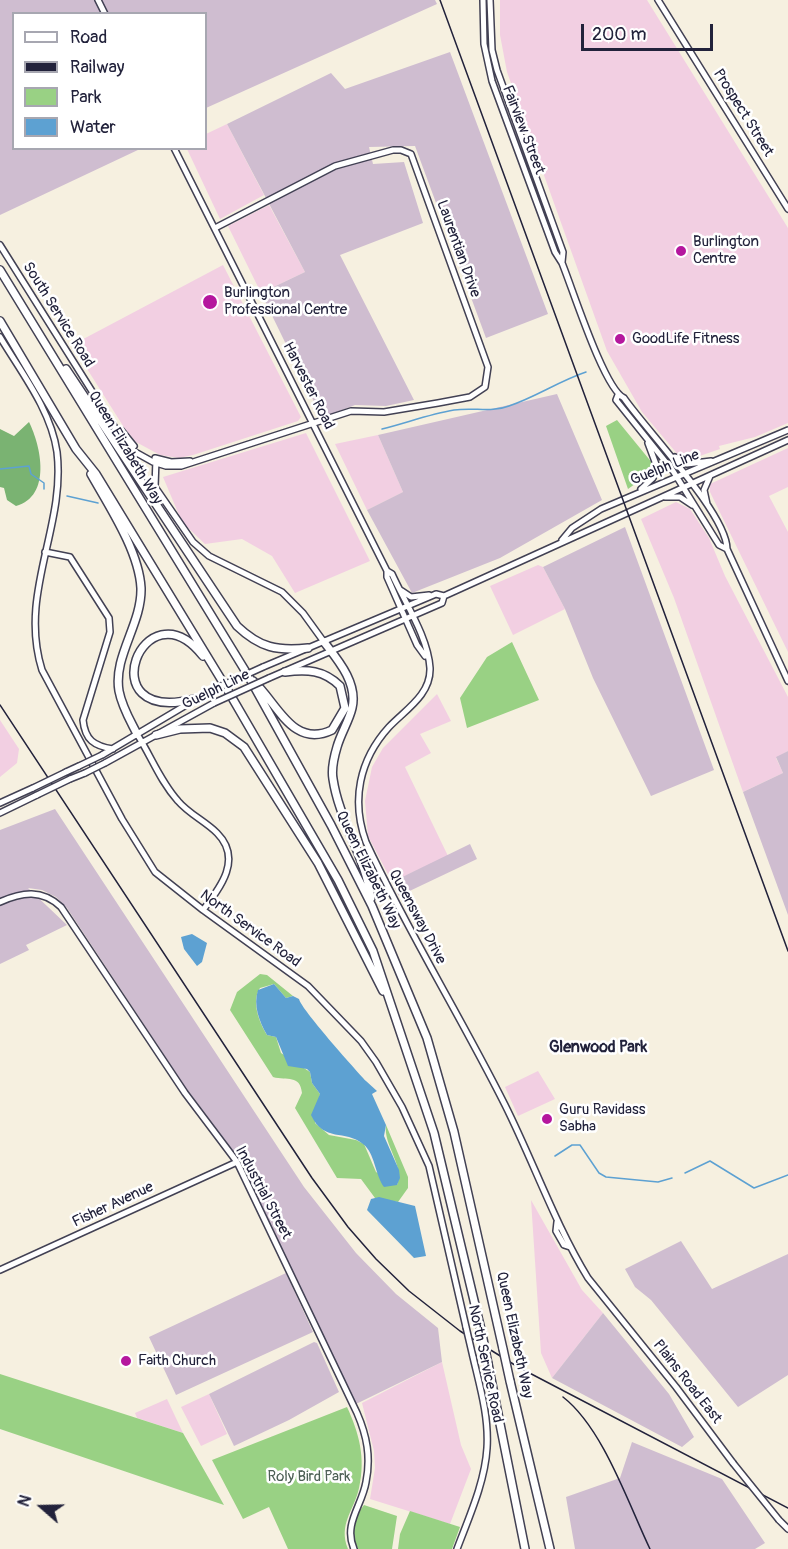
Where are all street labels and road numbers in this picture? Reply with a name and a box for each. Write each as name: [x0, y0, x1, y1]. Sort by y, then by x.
street label: Prospect Street: [709, 66, 777, 160]
street label: Fairview Street: [498, 83, 548, 177]
street label: Laurentian Drive: [432, 198, 484, 300]
street label: South Service Road: [18, 259, 98, 371]
street label: Harvester Road: [278, 339, 338, 433]
street label: Queen Elizabeth Way: [84, 388, 166, 508]
street label: Guelph Line: [628, 446, 702, 490]
street label: Guelph Line: [179, 666, 253, 714]
street label: Queen Elizabeth Way: [332, 808, 404, 932]
street label: Queensway Drive: [384, 866, 450, 968]
street label: North Service Road: [196, 886, 304, 972]
street label: Industrial Street: [231, 1143, 295, 1243]
street label: Fisher Avenue: [70, 1178, 156, 1232]
street label: Queen Elizabeth Way: [492, 1270, 536, 1400]
street label: North Service Road: [464, 1303, 506, 1425]
street label: Plains Road East: [649, 1337, 725, 1427]

